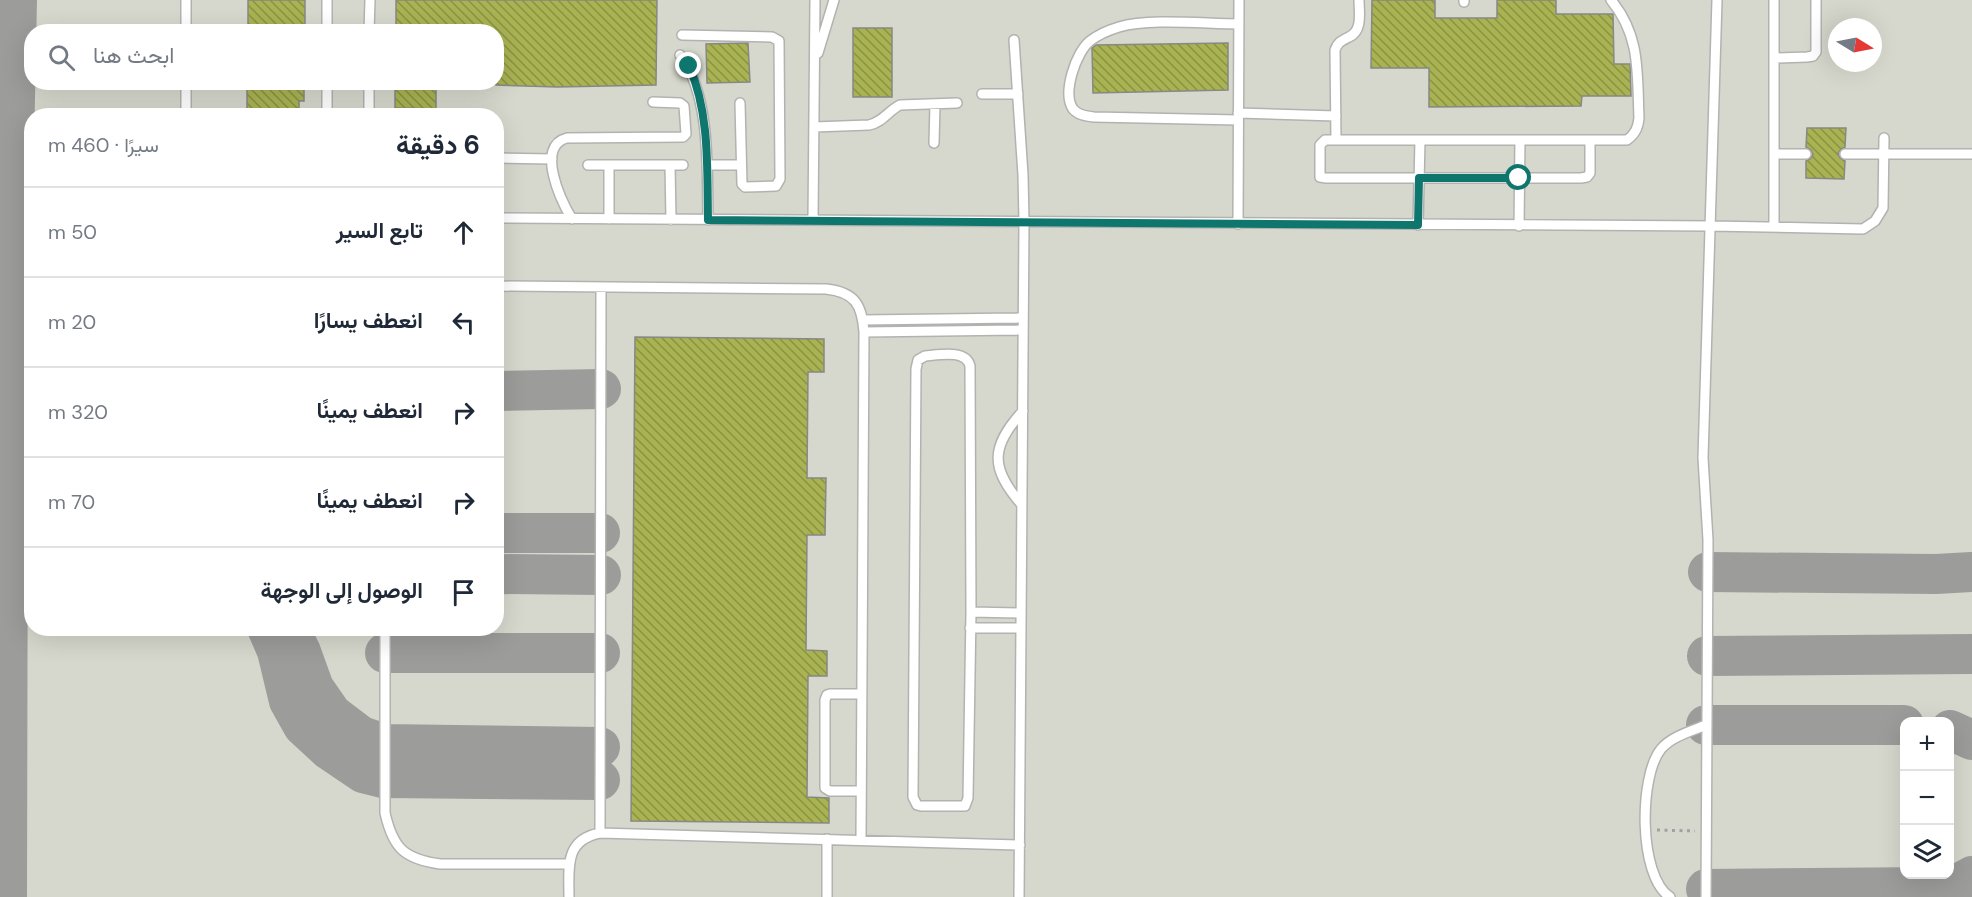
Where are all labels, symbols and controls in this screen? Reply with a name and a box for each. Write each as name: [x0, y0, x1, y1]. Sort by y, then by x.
north arrow: [1828, 18, 1882, 72]
search box: [24, 24, 504, 90]
icon: search: [45, 41, 78, 74]
text: ابحث هنا: [93, 41, 174, 70]
route end: [675, 52, 701, 78]
text: 6 دقيقة: [396, 128, 480, 162]
text: سيرًا · 460 m: [48, 132, 159, 158]
route start: [1505, 164, 1531, 190]
text: تابع السير: [336, 216, 423, 245]
icon: ahead: [447, 216, 480, 249]
text: 50 m: [48, 219, 97, 245]
text: انعطف يسارًا: [314, 306, 423, 335]
icon: left: [447, 306, 480, 339]
text: 20 m: [48, 309, 96, 335]
text: انعطف يمينًا: [316, 396, 423, 425]
icon: right: [447, 396, 480, 429]
text: 320 m: [48, 399, 108, 425]
text: انعطف يمينًا: [316, 486, 423, 515]
icon: right: [447, 486, 480, 519]
text: 70 m: [48, 489, 95, 515]
text: الوصول إلى الوجهة: [261, 576, 423, 605]
icon: arrive: [447, 576, 480, 609]
map controls: [1900, 717, 1954, 879]
button: +: [1900, 717, 1954, 771]
button: −: [1900, 771, 1954, 825]
button: layers: [1900, 825, 1954, 879]

